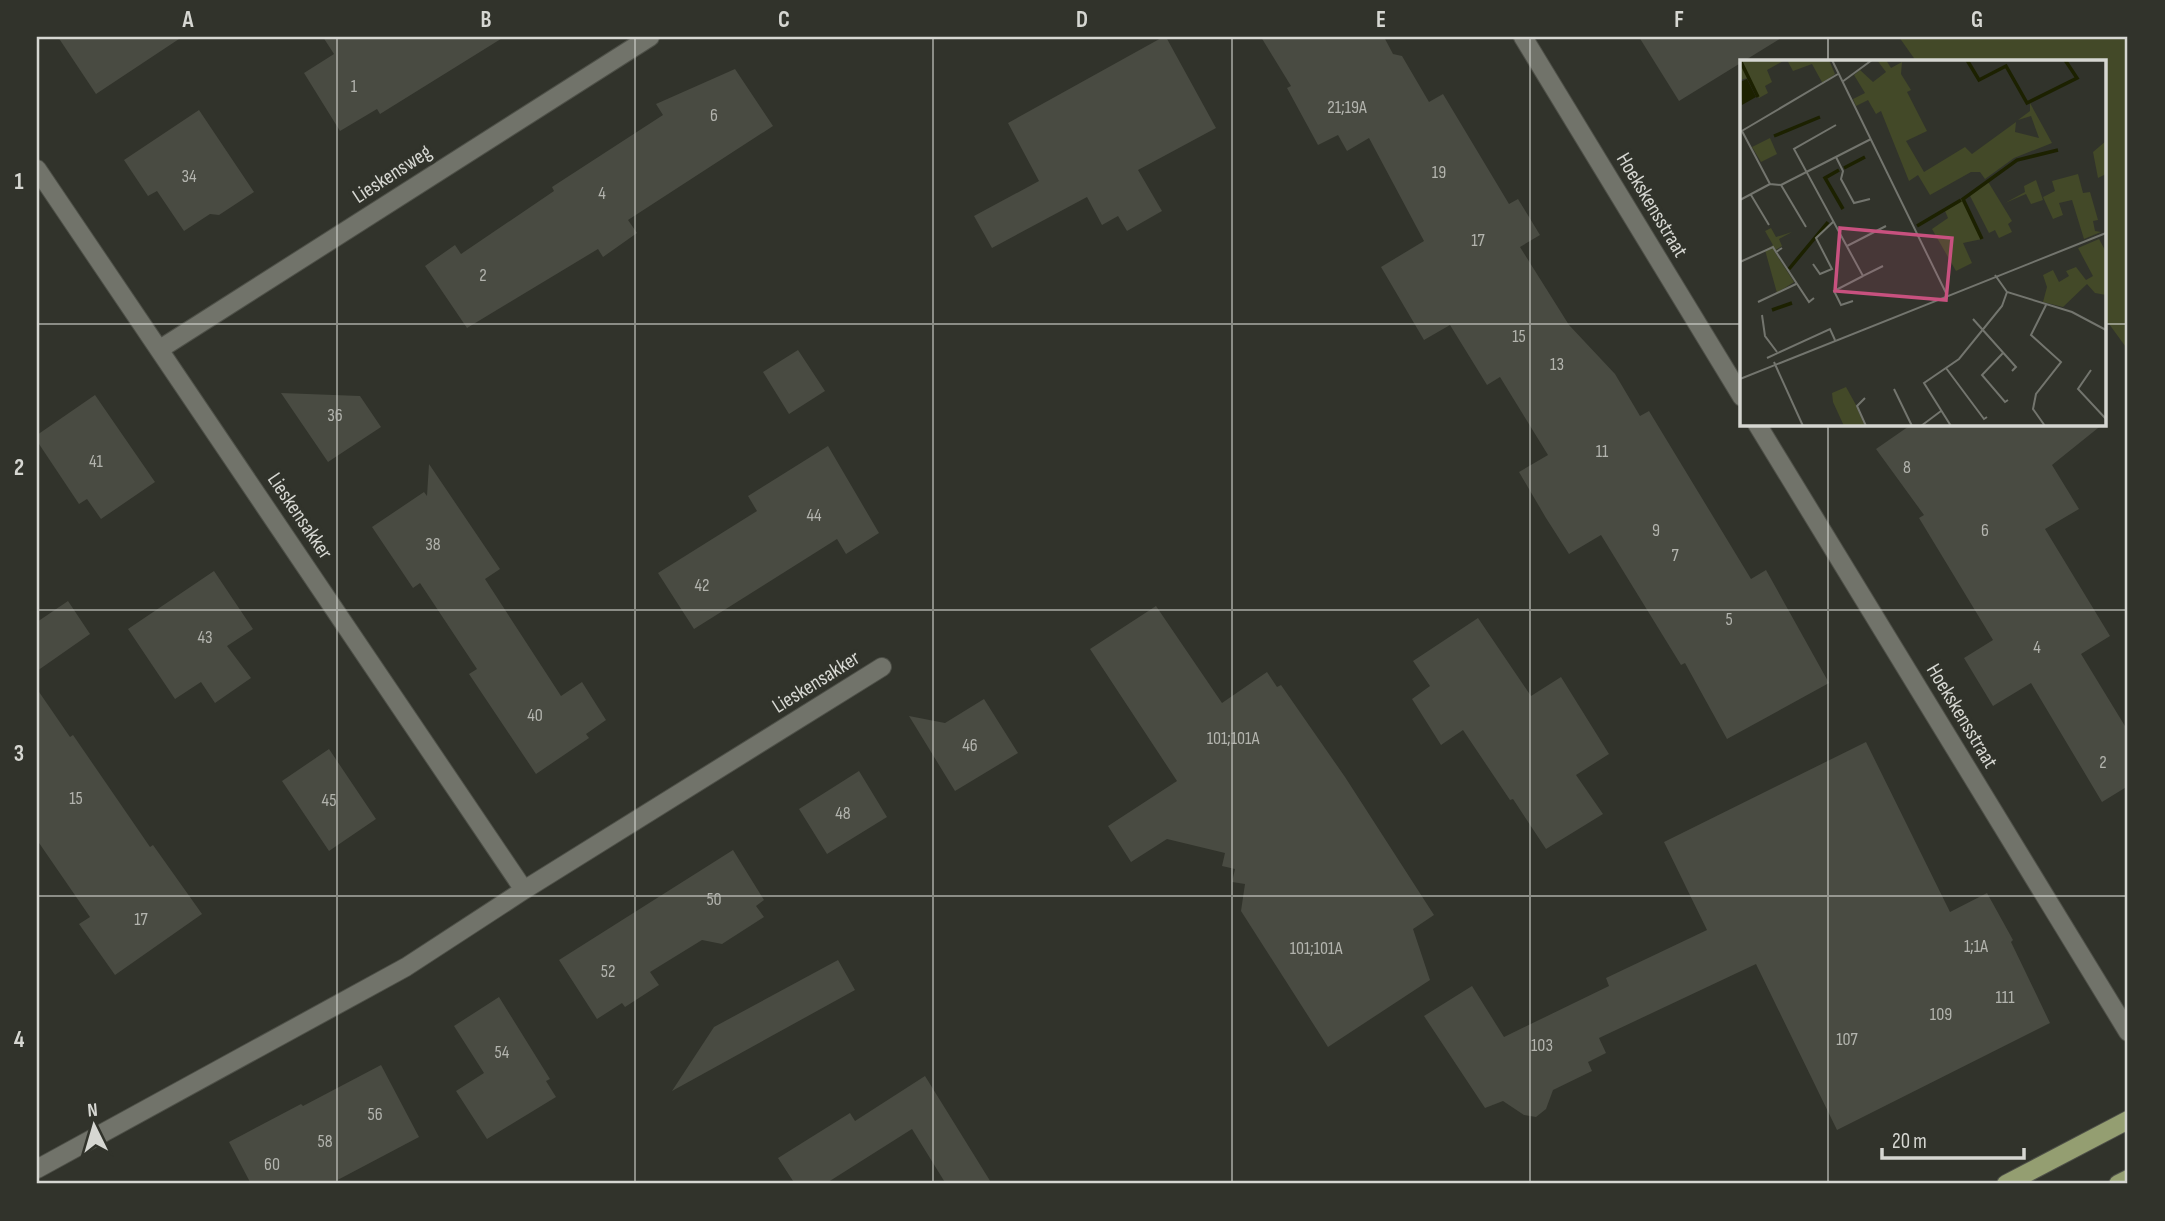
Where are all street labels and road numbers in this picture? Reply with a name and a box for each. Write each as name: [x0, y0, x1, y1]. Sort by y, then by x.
street label: Lieskensweg: [348, 139, 436, 209]
street label: Hoekskensstraat: [1611, 148, 1693, 262]
street label: Lieskensakker: [262, 468, 338, 564]
street label: Lieskensakker: [768, 645, 864, 719]
street label: Hoekskensstraat: [1921, 659, 2003, 773]

